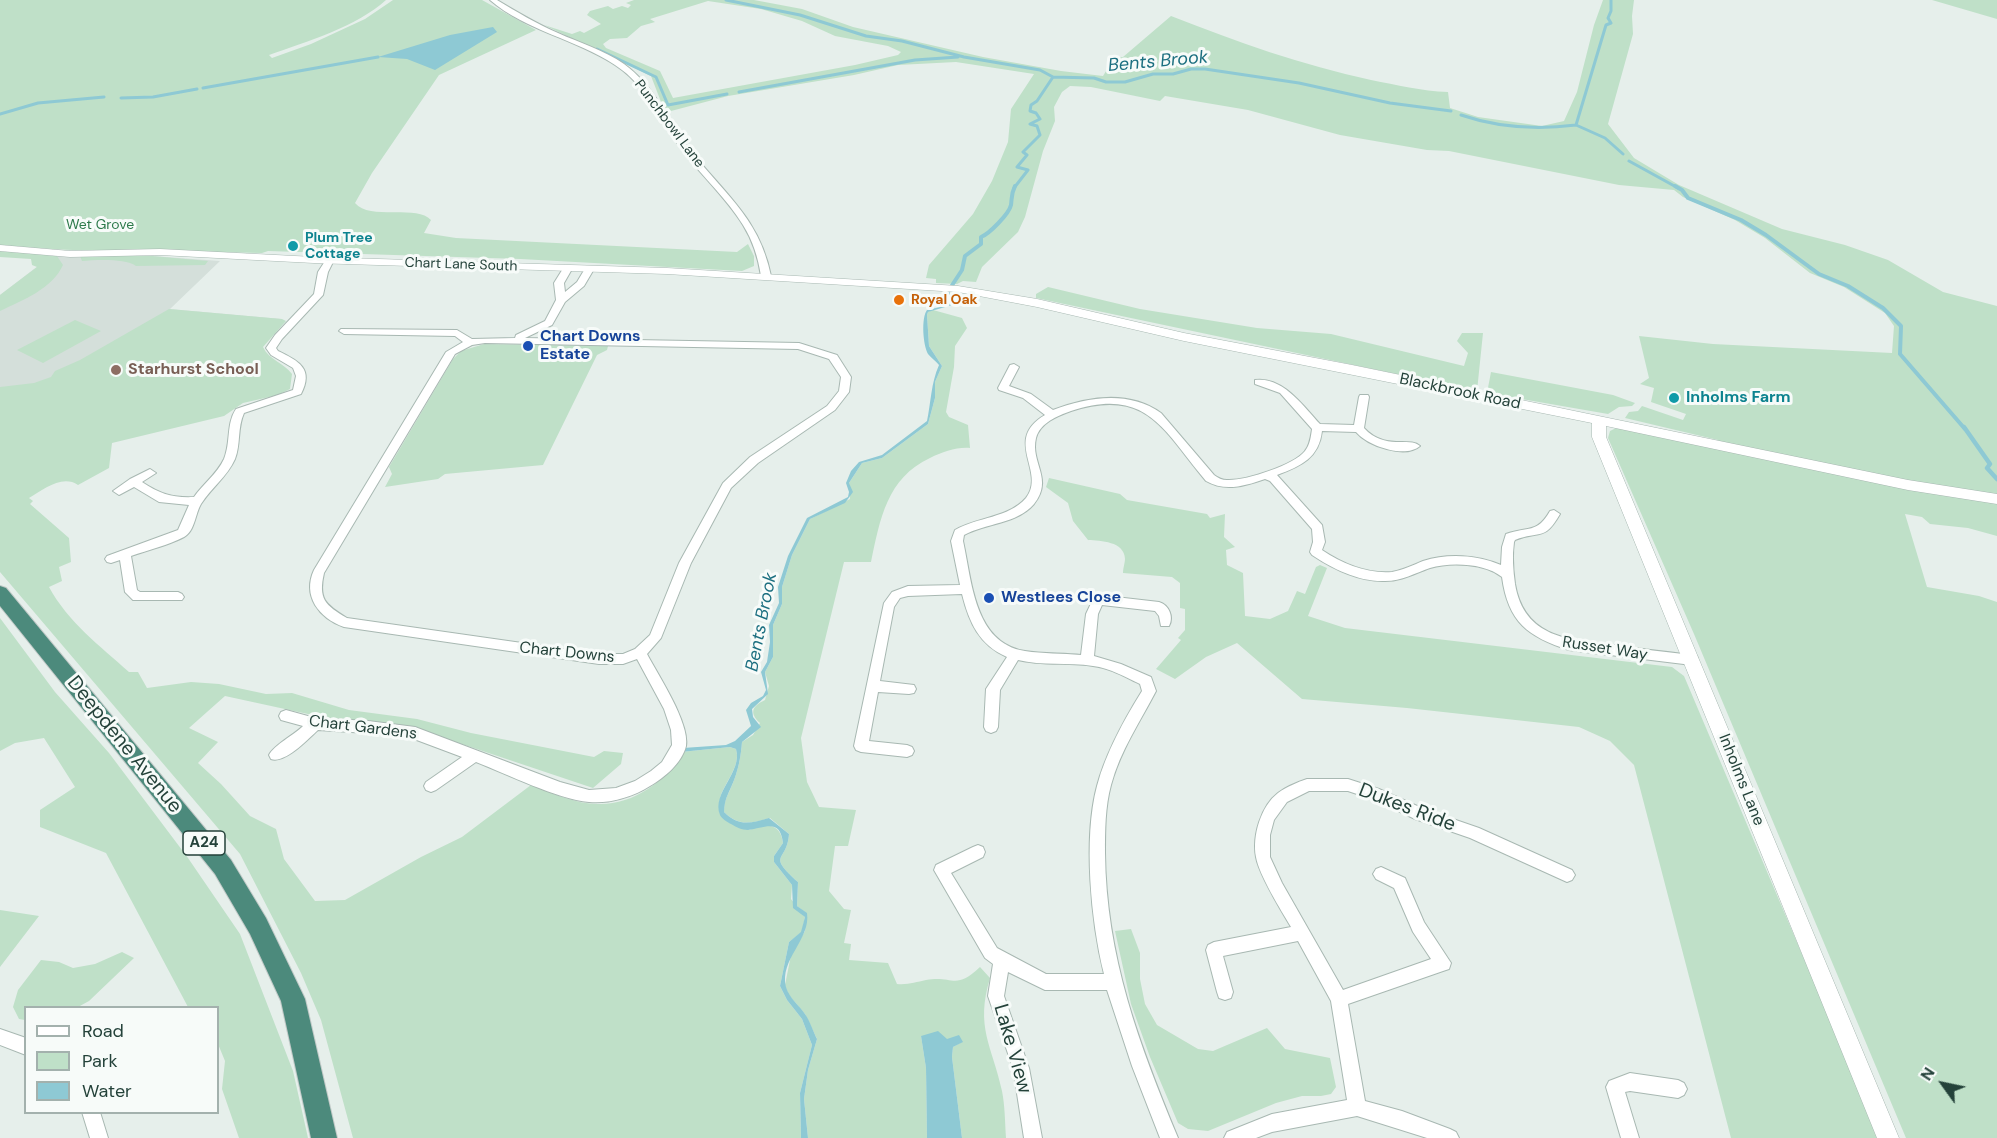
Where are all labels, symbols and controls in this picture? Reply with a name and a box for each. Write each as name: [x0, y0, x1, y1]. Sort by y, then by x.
water label: Bents Brook: [1107, 47, 1209, 77]
street label: Punchbowl Lane: [631, 77, 707, 171]
park label: Wet Grove: [66, 217, 134, 233]
place label: Plum Tree Cottage: [305, 230, 373, 262]
marker: Plum Tree Cottage: [286, 239, 300, 253]
street label: Chart Lane South: [404, 255, 518, 275]
place label: Royal Oak: [911, 292, 978, 308]
marker: Royal Oak: [892, 293, 906, 307]
place label: Chart Downs Estate: [540, 327, 641, 365]
marker: Chart Downs Estate: [521, 339, 535, 353]
place label: Starhurst School: [128, 360, 259, 380]
marker: Starhurst School: [109, 363, 123, 377]
street label: Blackbrook Road: [1398, 370, 1522, 414]
place label: Inholms Farm: [1686, 388, 1791, 408]
marker: Inholms Farm: [1667, 391, 1681, 405]
water label: Bents Brook: [742, 571, 782, 673]
place label: Westlees Close: [1001, 588, 1121, 608]
marker: Westlees Close: [982, 591, 996, 605]
street label: Russet Way: [1561, 633, 1649, 665]
street label: Chart Downs: [519, 638, 615, 668]
street label: Deepdene Avenue: [61, 672, 187, 818]
street label: Chart Gardens: [308, 712, 418, 744]
street label: Inholms Lane: [1714, 731, 1768, 829]
street label: Dukes Ride: [1355, 779, 1459, 837]
road number: A24: [183, 831, 225, 855]
street label: Lake View: [988, 1002, 1036, 1096]
legend: [24, 1006, 219, 1114]
text: Road: [82, 1019, 124, 1043]
text: Park: [82, 1049, 118, 1073]
north arrow: [1913, 1054, 1973, 1114]
text: N: [1915, 1063, 1939, 1085]
text: Water: [82, 1079, 132, 1103]

